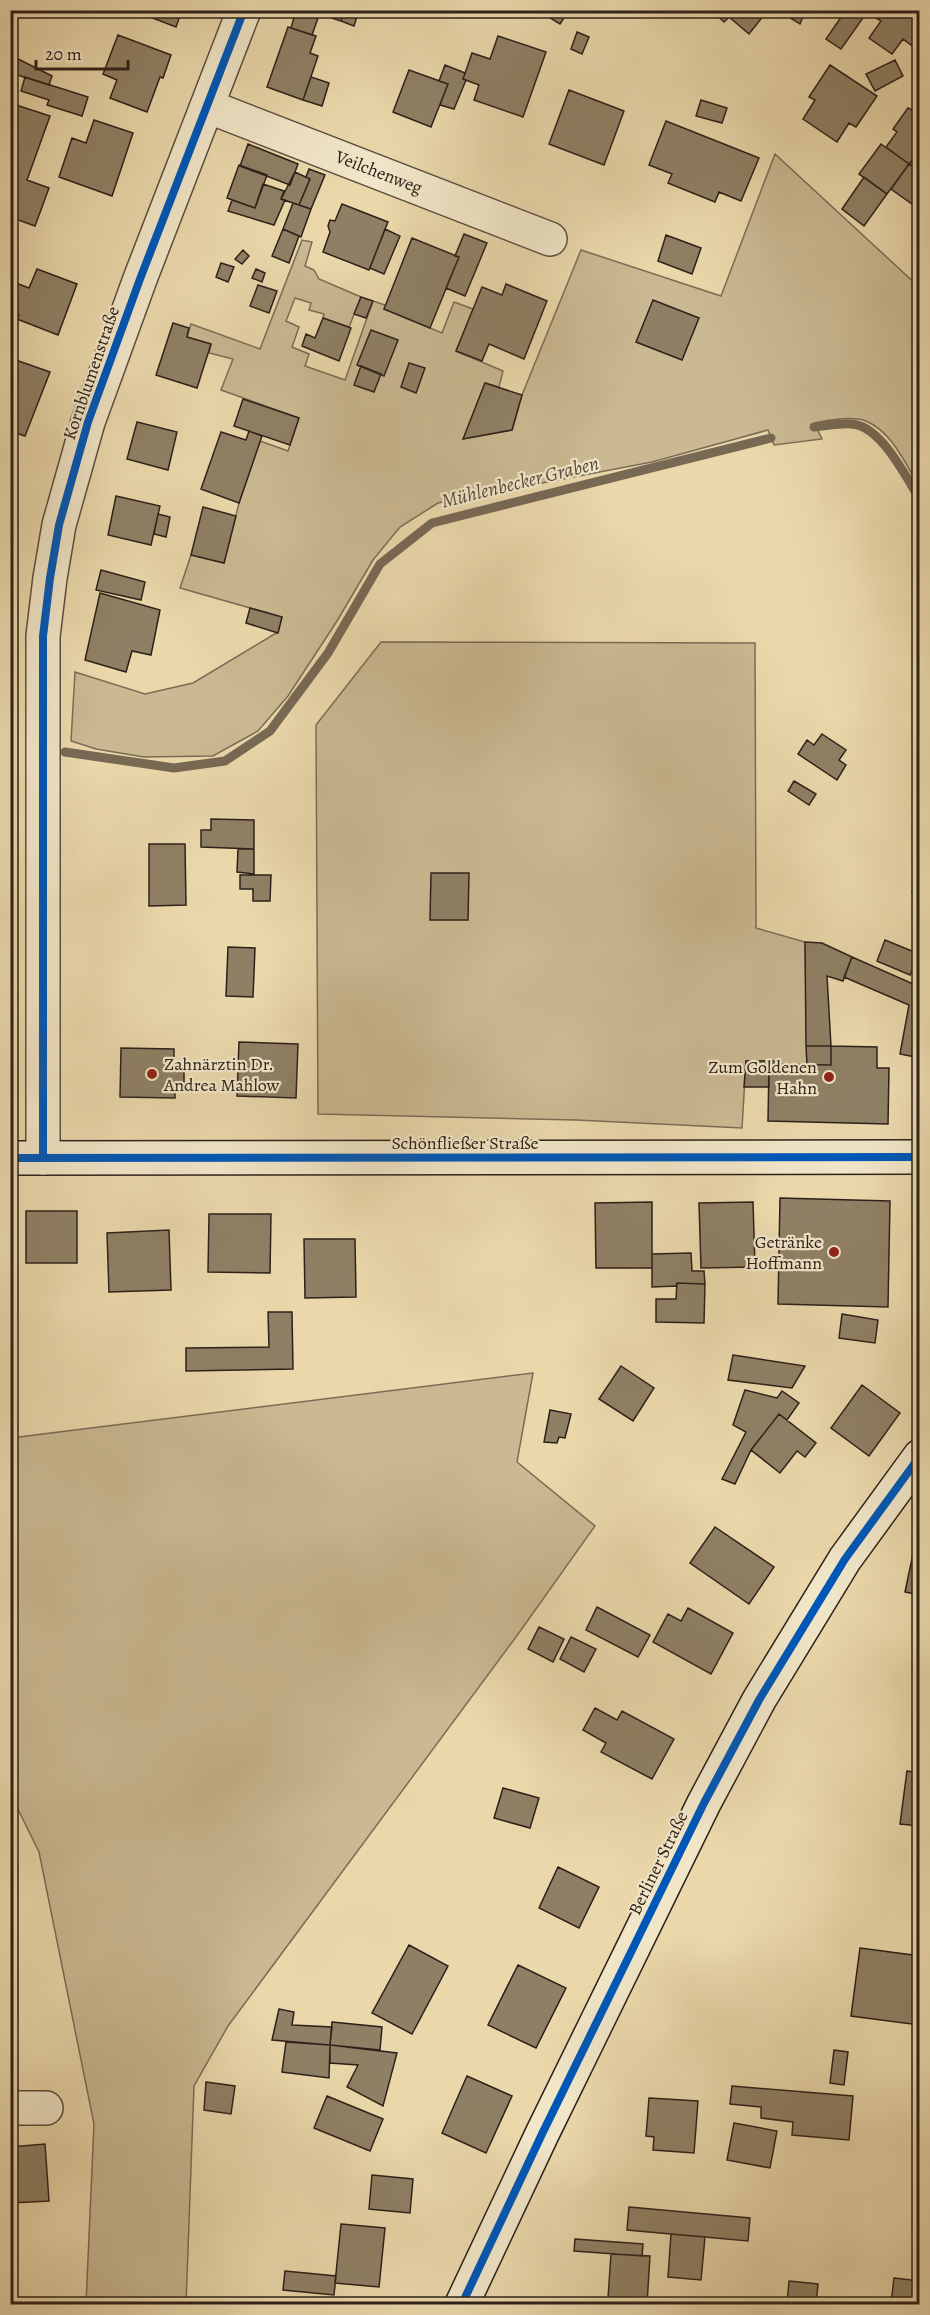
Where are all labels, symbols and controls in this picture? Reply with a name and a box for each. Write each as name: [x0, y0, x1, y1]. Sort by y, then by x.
scale bar: [36, 33, 128, 71]
text: 20 m: [45, 42, 82, 66]
street label: Veilchenweg: [331, 144, 426, 200]
street label: Kornblumenstraße: [57, 303, 125, 443]
water label: Mühlenbecker Graben: [439, 449, 602, 515]
place label: Zahnärztin Dr. Andrea Mahlow: [163, 1052, 280, 1097]
place label: Zum Goldenen Hahn: [708, 1055, 817, 1100]
marker: Zahnärztin Dr. Andrea Mahlow: [145, 1067, 159, 1081]
marker: Zum Goldenen Hahn: [822, 1070, 836, 1084]
street label: Schönfließer Straße: [391, 1131, 539, 1155]
place label: Getränke Hoffmann: [745, 1230, 822, 1275]
marker: Getränke Hoffmann: [827, 1245, 841, 1259]
street label: Berliner Straße: [623, 1807, 693, 1919]

